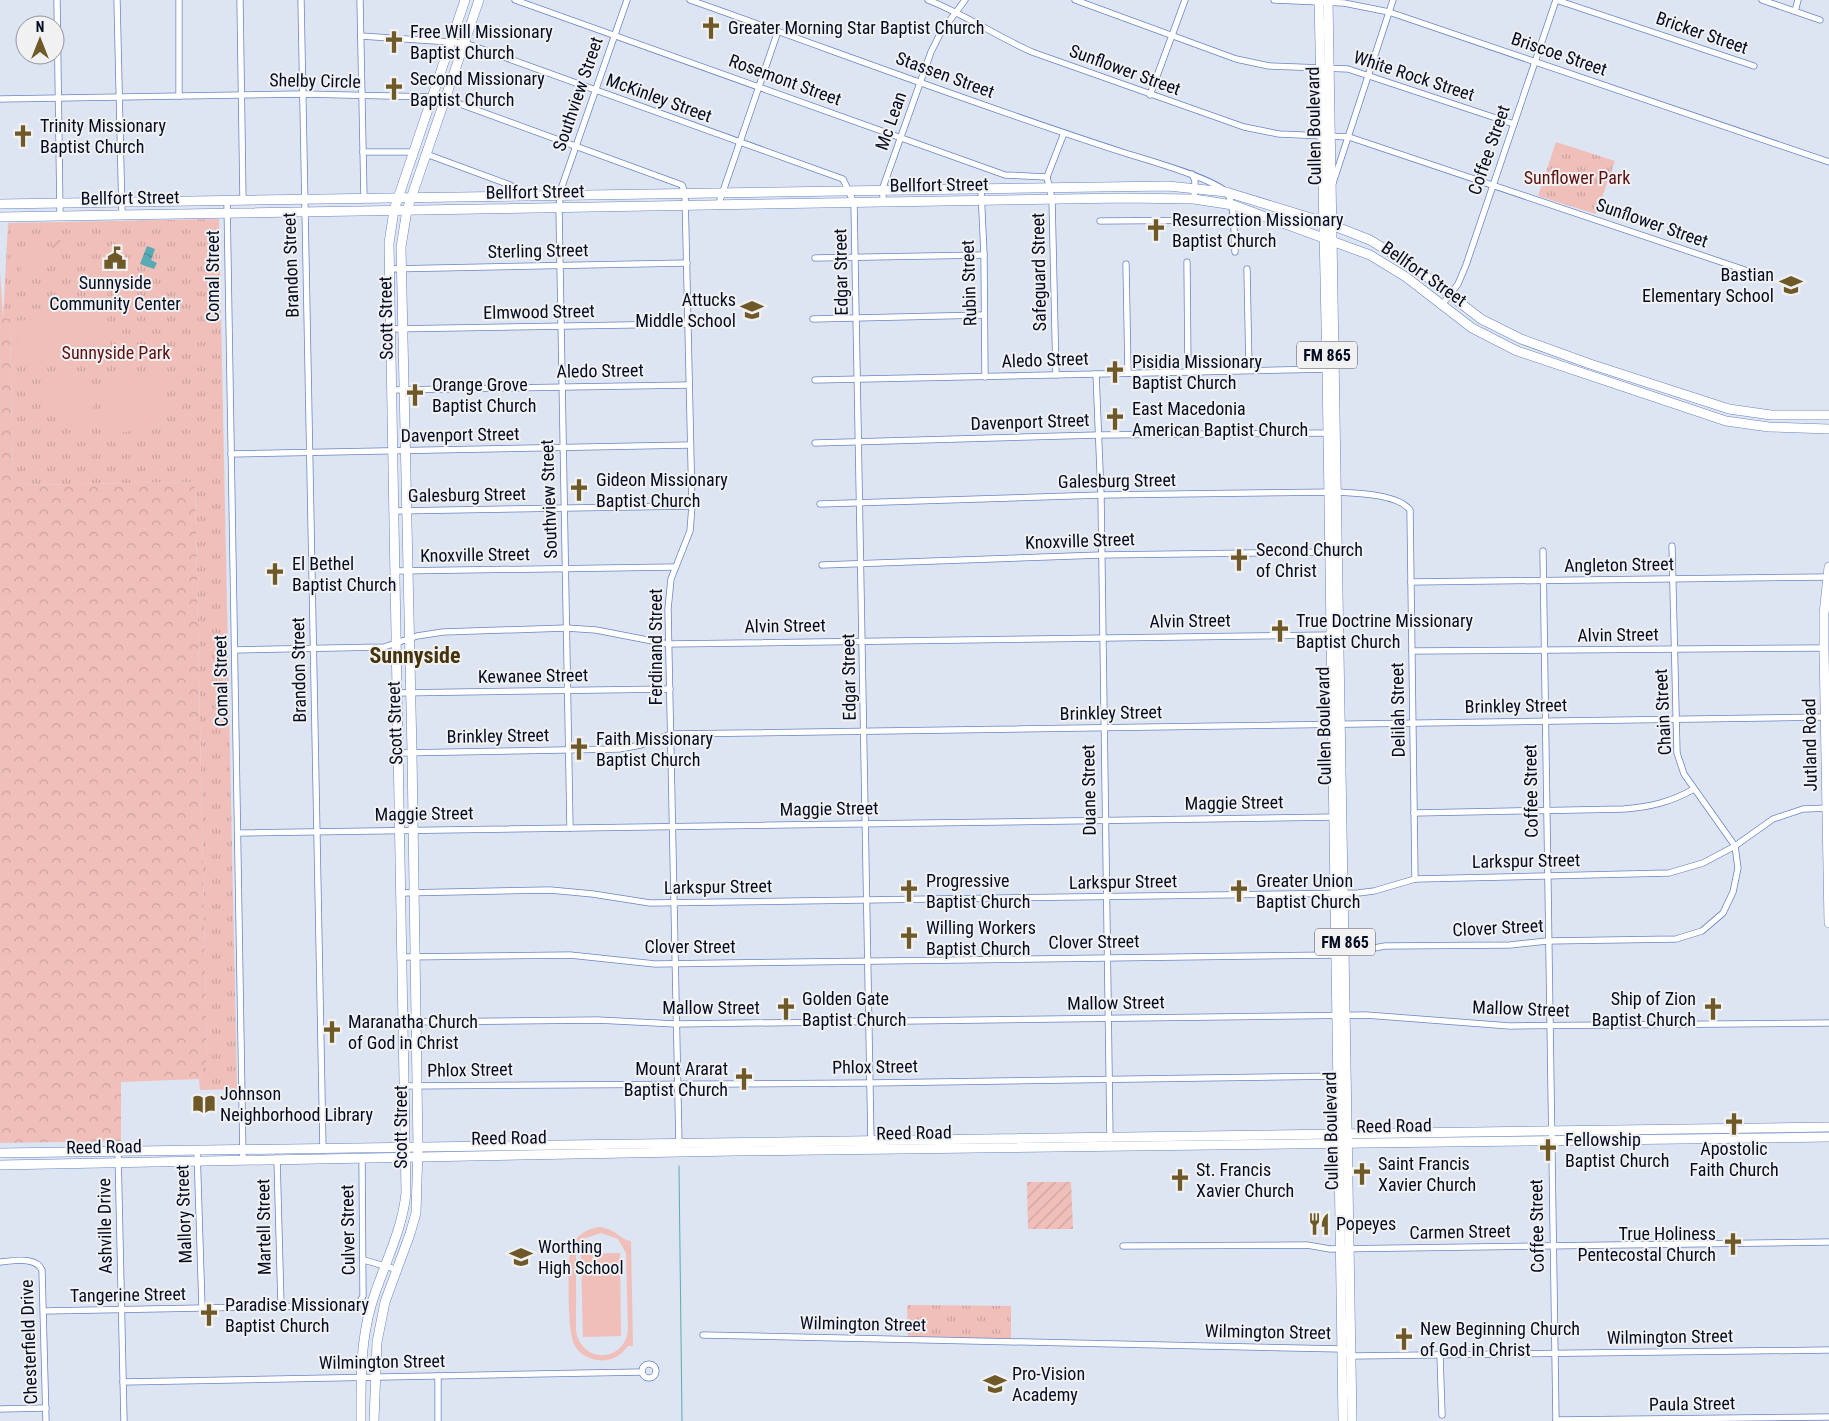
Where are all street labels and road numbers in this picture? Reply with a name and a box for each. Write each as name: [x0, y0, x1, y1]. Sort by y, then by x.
street label: Bricker Street: [1653, 7, 1751, 58]
street label: Briscoe Street: [1509, 27, 1610, 80]
street label: Southview Street: [548, 34, 607, 154]
street label: Sunflower Street: [1067, 40, 1184, 99]
street label: White Rock Street: [1351, 46, 1477, 105]
street label: Stassen Street: [893, 47, 997, 102]
street label: Rosemont Street: [726, 49, 844, 110]
street label: Cullen Boulevard: [1302, 66, 1325, 186]
street label: Shelby Circle: [269, 69, 361, 92]
street label: McKinley Street: [604, 69, 715, 126]
street label: Mc Lean: [871, 89, 910, 153]
street label: Coffee Street: [1463, 102, 1514, 198]
street label: Bellfort Street: [889, 173, 989, 196]
street label: Bellfort Street: [485, 180, 585, 203]
street label: Bellfort Street: [80, 186, 180, 209]
street label: Sunflower Street: [1594, 194, 1711, 251]
street label: Brandon Street: [278, 212, 303, 318]
street label: Safeguard Street: [1027, 213, 1050, 332]
street label: Edgar Street: [829, 228, 852, 316]
street label: Comal Street: [202, 230, 223, 322]
street label: Bellfort Street: [1378, 237, 1471, 311]
street label: Sterling Street: [487, 239, 589, 262]
street label: Rubin Street: [957, 240, 980, 327]
street label: Scott Street: [374, 276, 397, 360]
street label: Elmwood Street: [483, 300, 595, 323]
road number: FM 865: [1297, 342, 1357, 368]
street label: Aledo Street: [1001, 347, 1089, 372]
street label: Aledo Street: [556, 359, 644, 382]
street label: Davenport Street: [970, 409, 1090, 434]
street label: Davenport Street: [400, 423, 520, 446]
street label: Southview Street: [536, 439, 561, 559]
street label: Galesburg Street: [1058, 469, 1176, 492]
street label: Galesburg Street: [408, 483, 526, 506]
street label: Knoxville Street: [1025, 528, 1135, 553]
street label: Knoxville Street: [420, 543, 530, 566]
street label: Angleton Street: [1564, 553, 1674, 576]
street label: Ferdinand Street: [645, 589, 666, 705]
street label: Alvin Street: [1149, 609, 1231, 632]
street label: Alvin Street: [744, 614, 826, 637]
street label: Brandon Street: [287, 617, 310, 723]
street label: Alvin Street: [1577, 623, 1659, 646]
street label: Edgar Street: [837, 633, 860, 721]
street label: Comal Street: [209, 635, 232, 727]
street label: Delilah Street: [1386, 662, 1409, 758]
street label: Kewanee Street: [478, 664, 588, 687]
street label: Cullen Boulevard: [1312, 666, 1335, 786]
street label: Chain Street: [1650, 668, 1675, 756]
street label: Scott Street: [383, 681, 406, 765]
street label: Brinkley Street: [1465, 694, 1567, 717]
street label: Jutland Road: [1798, 698, 1821, 792]
street label: Brinkley Street: [1060, 701, 1162, 724]
street label: Brinkley Street: [447, 724, 549, 747]
street label: Duane Street: [1077, 744, 1100, 836]
street label: Coffee Street: [1519, 744, 1542, 838]
street label: Maggie Street: [1184, 791, 1284, 814]
street label: Maggie Street: [779, 797, 879, 820]
street label: Maggie Street: [374, 802, 474, 825]
street label: Larkspur Street: [1472, 849, 1580, 872]
street label: Larkspur Street: [1069, 870, 1177, 893]
street label: Larkspur Street: [664, 875, 772, 898]
street label: Clover Street: [1452, 915, 1544, 940]
road number: FM 865: [1315, 929, 1375, 956]
street label: Clover Street: [1048, 930, 1140, 953]
street label: Clover Street: [644, 936, 736, 957]
street label: Mallow Street: [1067, 991, 1165, 1014]
street label: Mallow Street: [1472, 996, 1570, 1021]
street label: Mallow Street: [662, 997, 760, 1018]
street label: Phlox Street: [832, 1055, 918, 1078]
street label: Phlox Street: [427, 1058, 513, 1081]
street label: Cullen Boulevard: [1319, 1071, 1342, 1191]
street label: Scott Street: [390, 1085, 411, 1169]
street label: Reed Road: [1356, 1114, 1432, 1137]
street label: Reed Road: [876, 1121, 952, 1144]
street label: Reed Road: [471, 1126, 547, 1149]
street label: Reed Road: [66, 1135, 142, 1158]
street label: Mallory Street: [171, 1164, 196, 1264]
street label: Ashville Drive: [93, 1178, 116, 1274]
street label: Martell Street: [252, 1179, 275, 1275]
street label: Coffee Street: [1525, 1179, 1548, 1273]
street label: Culver Street: [336, 1184, 359, 1276]
street label: Carmen Street: [1409, 1220, 1511, 1243]
street label: Chesterfield Drive: [16, 1279, 41, 1405]
street label: Tangerine Street: [70, 1283, 186, 1306]
street label: Wilmington Street: [800, 1312, 926, 1335]
street label: Wilmington Street: [1205, 1320, 1331, 1343]
street label: Wilmington Street: [1607, 1325, 1733, 1348]
street label: Wilmington Street: [319, 1350, 445, 1373]
street label: Paula Street: [1649, 1392, 1735, 1415]

